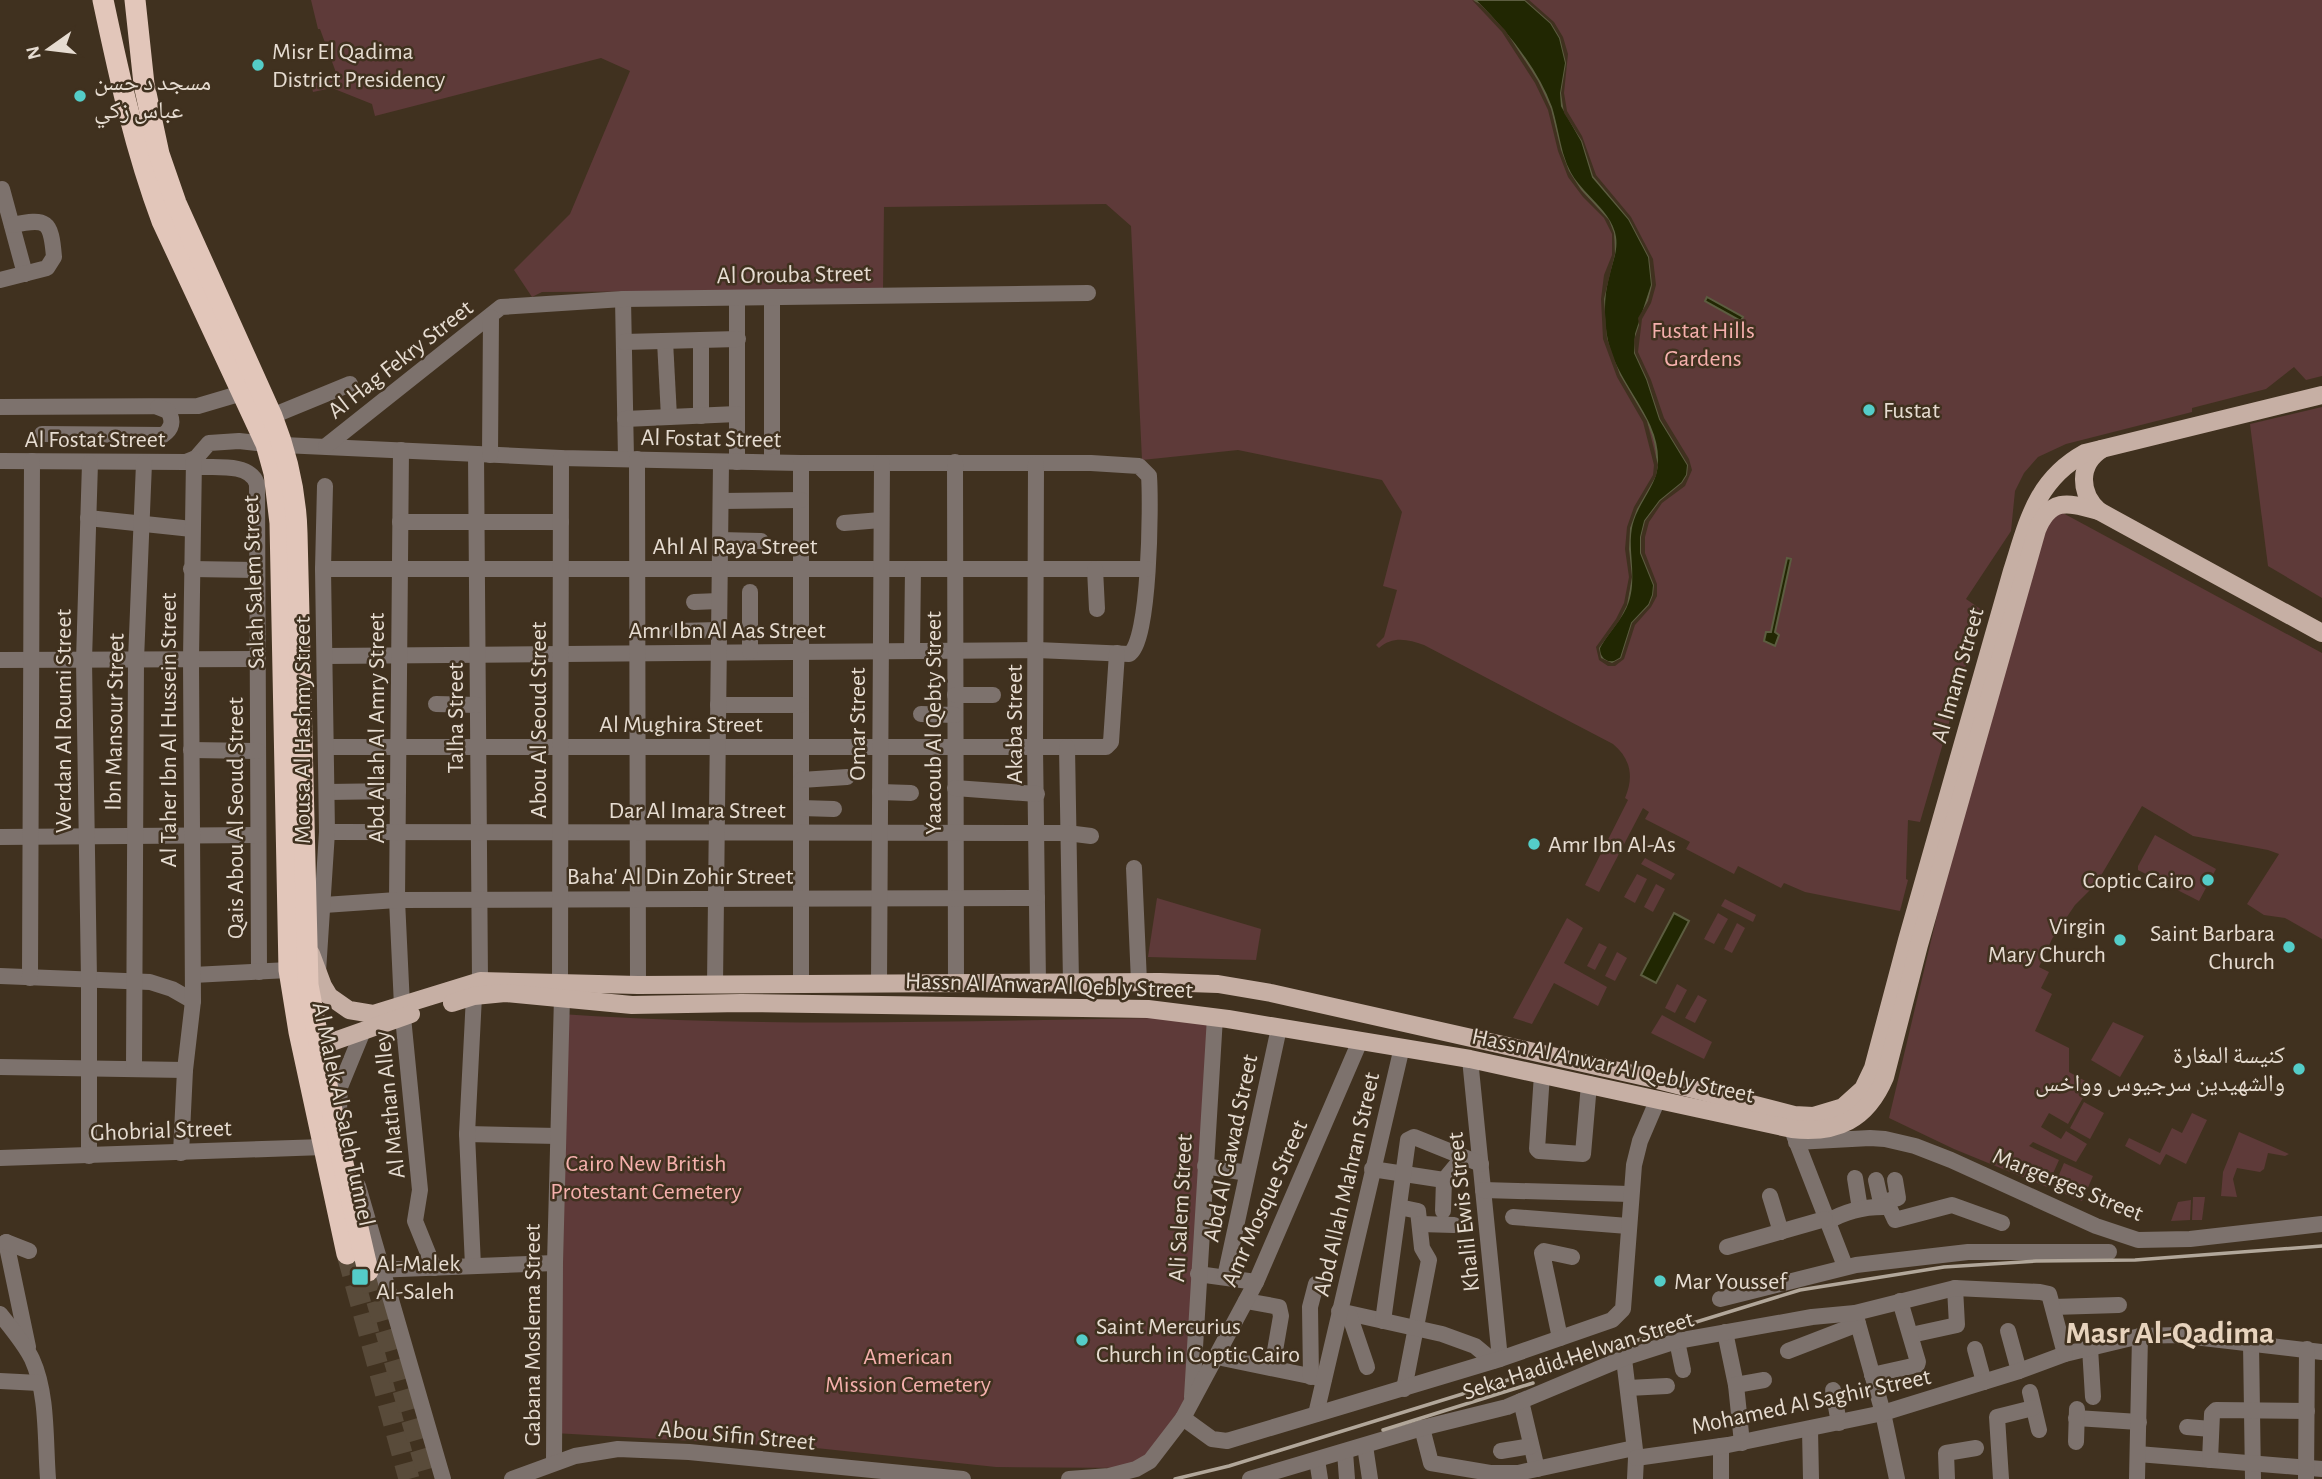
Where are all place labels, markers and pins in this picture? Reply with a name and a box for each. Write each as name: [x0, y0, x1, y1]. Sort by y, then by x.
place label: Misr El Qadima District Presidency: [272, 40, 445, 92]
marker: Misr El Qadima District Presidency: [250, 57, 266, 73]
place label: مسجد د حسن عباس زكي: [94, 71, 211, 129]
marker: مسجد د حسن عباس زكي: [72, 88, 88, 104]
place label: Fustat: [1883, 399, 1940, 423]
marker: Fustat: [1861, 402, 1877, 418]
place label: Amr Ibn Al-As: [1548, 833, 1676, 857]
marker: Amr Ibn Al-As: [1526, 836, 1542, 852]
place label: Coptic Cairo: [2082, 869, 2194, 893]
marker: Coptic Cairo: [2200, 872, 2216, 888]
place label: Virgin Mary Church: [1988, 915, 2106, 967]
place label: Saint Barbara Church: [2150, 922, 2275, 974]
marker: Virgin Mary Church: [2112, 932, 2128, 948]
marker: Saint Barbara Church: [2281, 939, 2297, 955]
place label: كنيسة المغارة والشهيدين سرجيوس وواخس: [2035, 1044, 2285, 1097]
marker: كنيسة المغارة والشهيدين سرجيوس وواخس: [2291, 1061, 2307, 1077]
place label: Al-Malek Al-Saleh: [376, 1252, 460, 1304]
marker: Al-Malek Al-Saleh: [350, 1267, 370, 1287]
place label: Mar Youssef: [1674, 1270, 1788, 1294]
marker: Mar Youssef: [1652, 1273, 1668, 1289]
place label: Saint Mercurius Church in Coptic Cairo: [1096, 1315, 1300, 1367]
marker: Saint Mercurius Church in Coptic Cairo: [1074, 1332, 1090, 1348]

